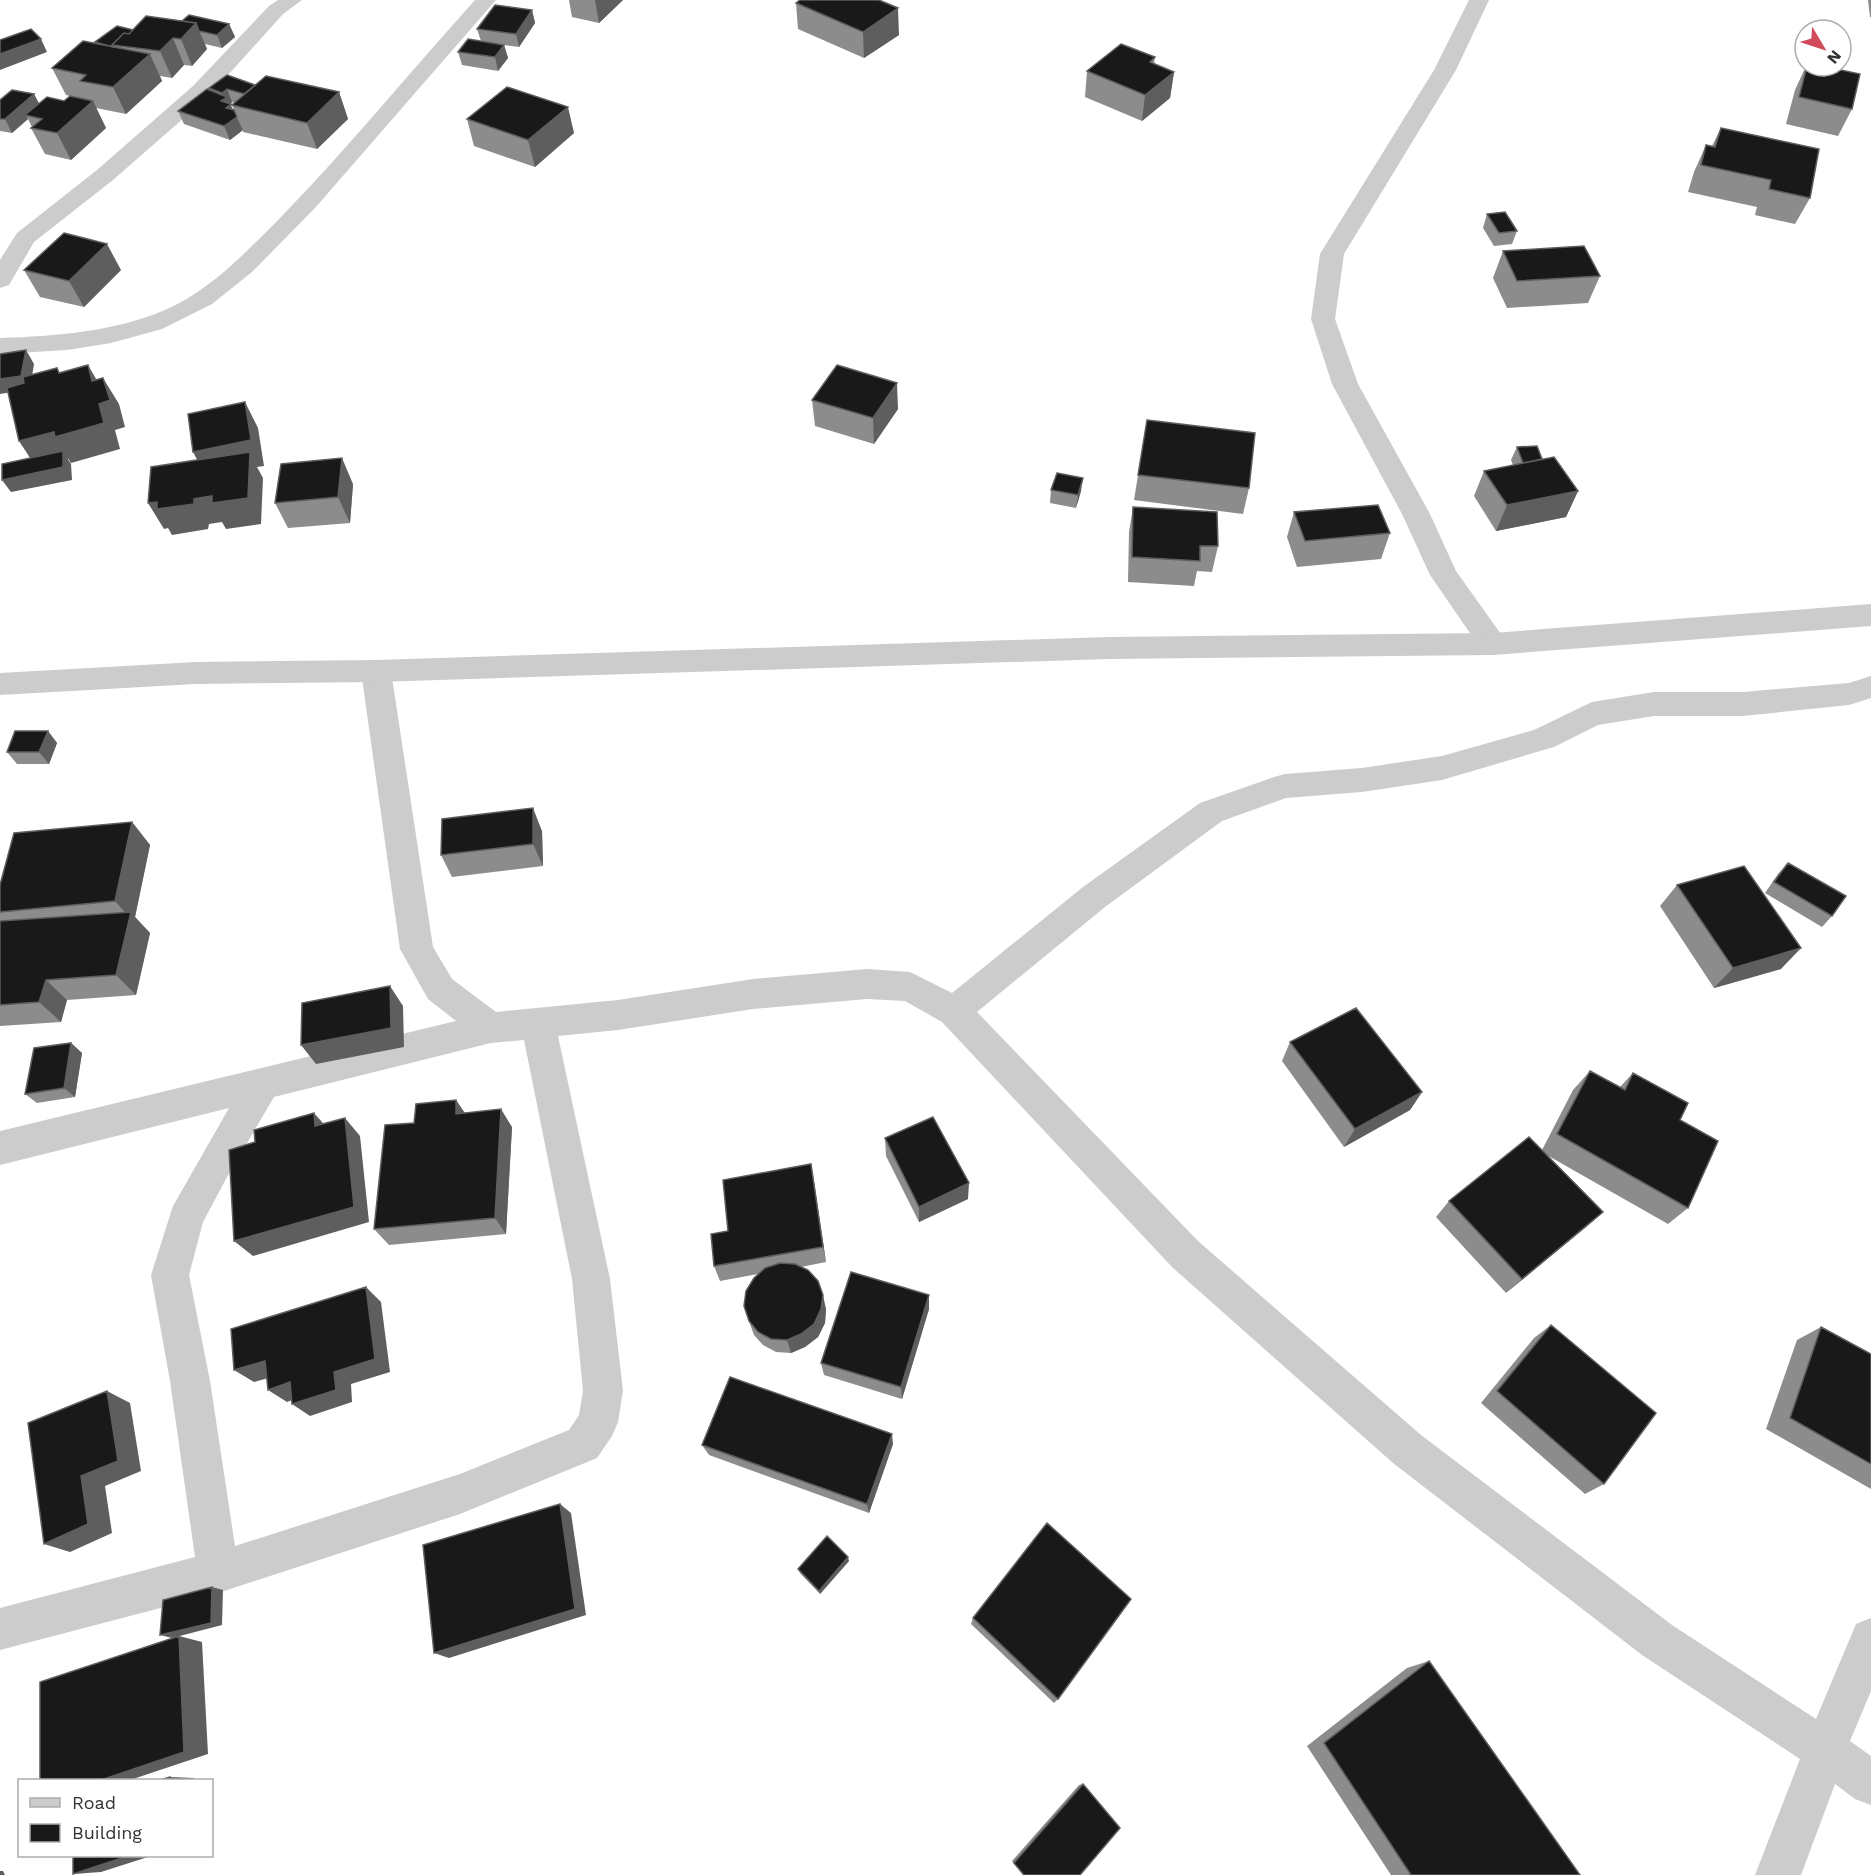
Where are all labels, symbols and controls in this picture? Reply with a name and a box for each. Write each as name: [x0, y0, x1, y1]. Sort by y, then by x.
north arrow: [1793, 18, 1853, 78]
text: N: [1823, 47, 1845, 68]
legend: [18, 1779, 213, 1857]
text: Road: [72, 1792, 116, 1813]
text: Building: [72, 1822, 142, 1843]

